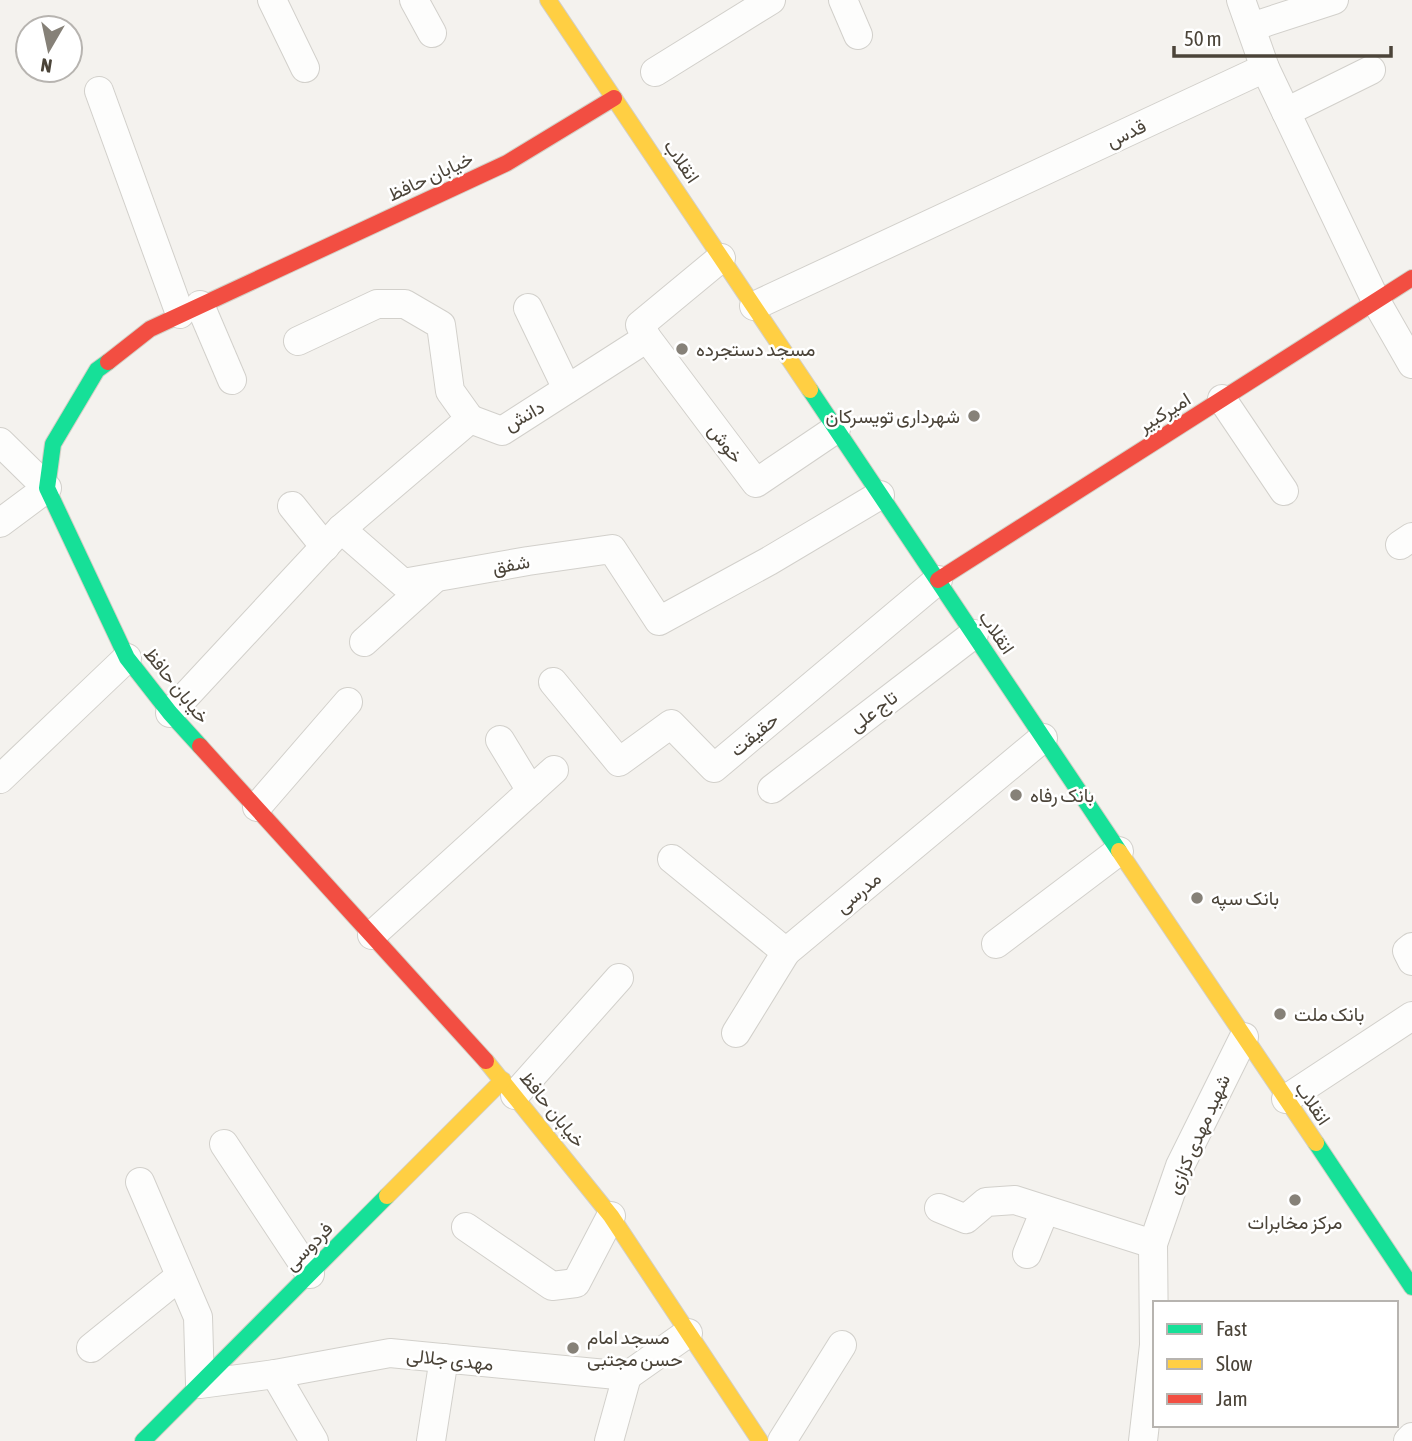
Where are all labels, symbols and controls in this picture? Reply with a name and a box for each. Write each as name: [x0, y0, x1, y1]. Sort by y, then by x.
north arrow: [14, 14, 84, 84]
scale bar: [1174, 14, 1391, 58]
text: 50 m: [1184, 26, 1222, 50]
text: N: [39, 54, 54, 78]
street label: قدس: [1103, 114, 1150, 153]
street label: انقلاب: [659, 135, 704, 187]
street label: خیابان حافظ: [384, 147, 477, 206]
place label: مسجد دستجرده: [696, 338, 815, 361]
marker: مسجد دستجرده: [674, 341, 690, 357]
street label: امیرکبیر: [1133, 387, 1195, 438]
street label: دانش: [500, 395, 548, 436]
place label: شهرداری تویسرکان: [826, 405, 960, 428]
marker: شهرداری تویسرکان: [966, 408, 982, 424]
street label: خوش: [703, 419, 748, 468]
street label: شفق: [491, 550, 532, 579]
street label: انقلاب: [974, 606, 1019, 658]
street label: خیابان حافظ: [139, 643, 214, 728]
street label: تاج علی: [844, 686, 903, 738]
street label: حقیقت: [725, 708, 783, 761]
place label: بانک رفاه: [1030, 784, 1094, 807]
marker: بانک رفاه: [1008, 787, 1024, 803]
street label: مدرسی: [831, 867, 886, 918]
place label: بانک سپه: [1211, 887, 1279, 912]
marker: بانک سپه: [1189, 890, 1205, 906]
place label: بانک ملت: [1294, 1003, 1364, 1026]
marker: بانک ملت: [1272, 1006, 1288, 1022]
street label: خیابان حافظ: [515, 1067, 590, 1152]
street label: شهید مهدی کزازی: [1162, 1071, 1235, 1198]
street label: انقلاب: [1290, 1077, 1335, 1129]
marker: مرکز مخابرات: [1287, 1192, 1303, 1208]
place label: مرکز مخابرات: [1248, 1211, 1342, 1234]
street label: فردوسی: [279, 1217, 337, 1275]
legend: [1153, 1301, 1398, 1427]
text: Fast: [1216, 1316, 1247, 1340]
place label: مسجد امام حسن مجتبی: [587, 1326, 683, 1371]
marker: مسجد امام حسن مجتبی: [565, 1340, 581, 1356]
street label: مهدی جلالی: [405, 1343, 495, 1376]
text: Slow: [1216, 1351, 1253, 1375]
text: Jam: [1216, 1386, 1248, 1410]

